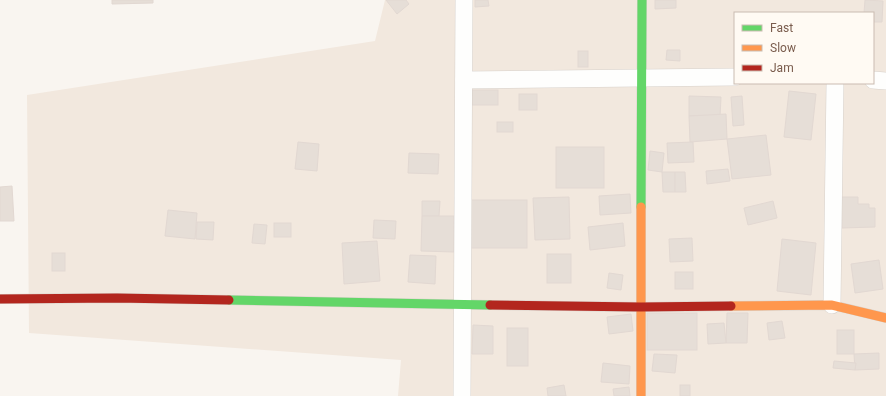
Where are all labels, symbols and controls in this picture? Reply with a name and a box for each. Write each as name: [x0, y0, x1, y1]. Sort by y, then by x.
legend: [734, 12, 874, 84]
text: Fast: [770, 21, 793, 35]
text: Slow: [770, 41, 796, 55]
text: Jam: [770, 61, 794, 75]

